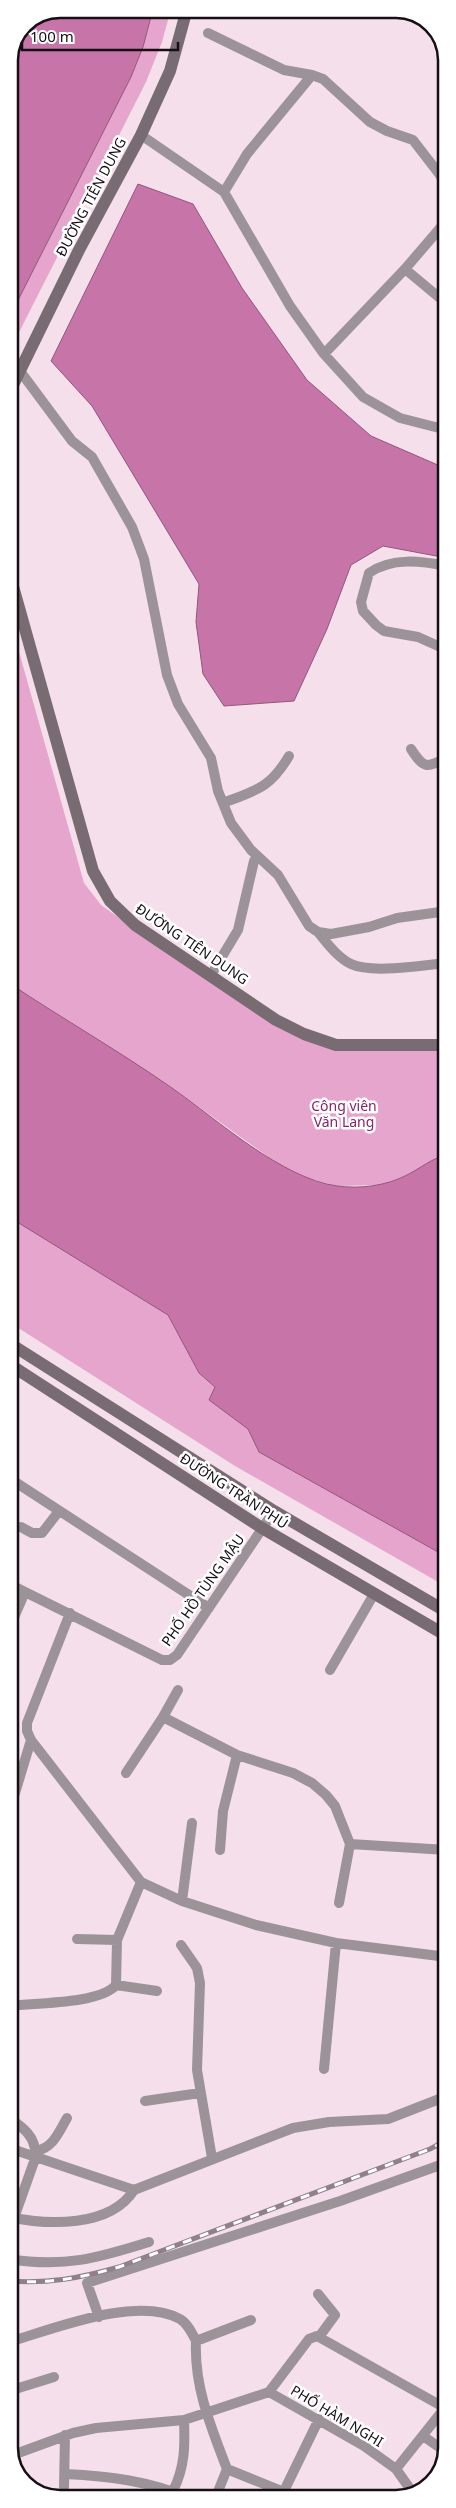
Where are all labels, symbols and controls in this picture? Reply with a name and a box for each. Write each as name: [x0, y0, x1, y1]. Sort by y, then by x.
scale bar: [22, 20, 179, 52]
text: 100 m: [30, 26, 74, 46]
street label: ĐƯỜNG TIÊN DUNG: [51, 134, 130, 260]
street label: ĐƯỜNG TIÊN DUNG: [132, 899, 252, 988]
park label: Công viên Văn Lang: [311, 1096, 377, 1131]
street label: ĐƯỜNG TRẦN PHÚ: [177, 1449, 292, 1533]
street label: PHỐ HỒ TÙNG MẬU: [157, 1530, 248, 1650]
street label: PHỐ HÀM NGHI: [287, 2380, 387, 2451]

